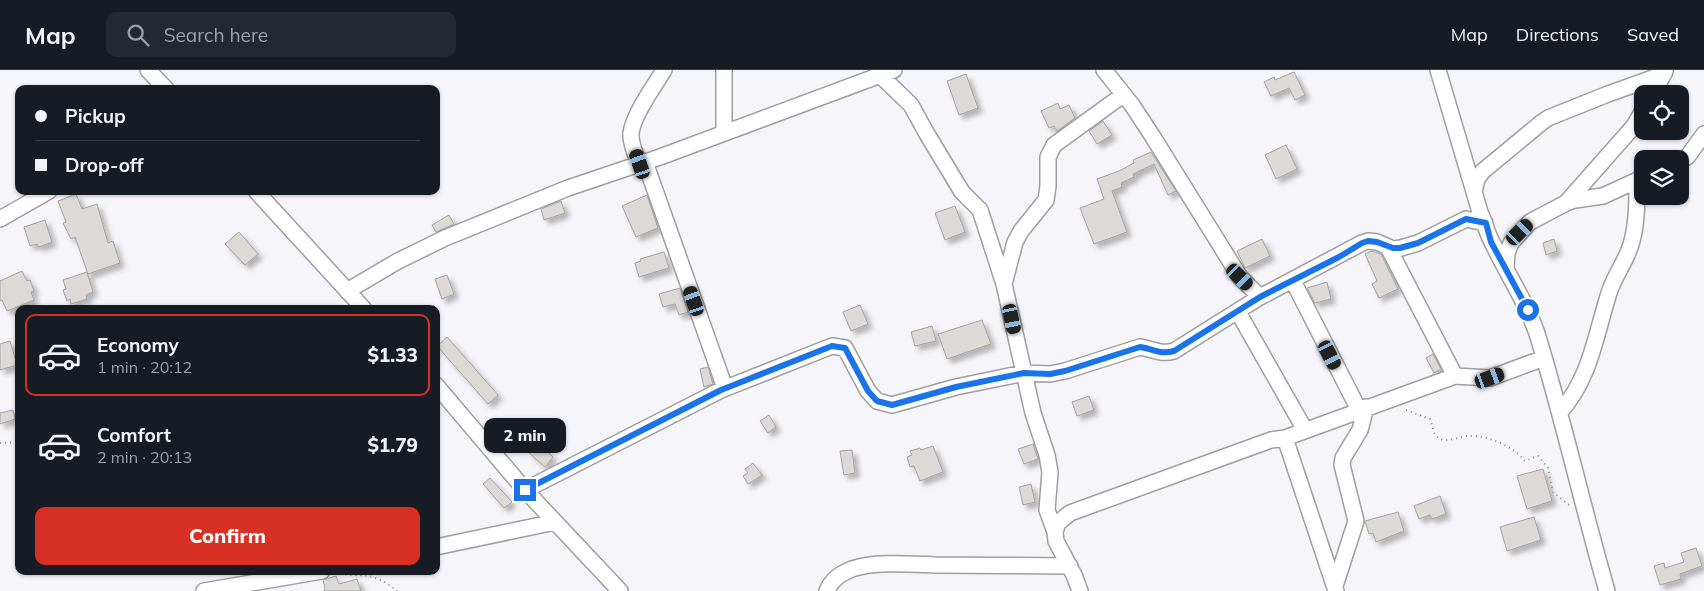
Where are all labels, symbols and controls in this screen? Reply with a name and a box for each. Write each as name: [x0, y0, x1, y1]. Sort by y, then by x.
search box: [106, 12, 456, 57]
text: Map: [25, 20, 76, 50]
icon: search: [124, 21, 152, 49]
text: Search here: [164, 23, 268, 47]
text: Map: [1451, 23, 1488, 46]
text: Directions: [1516, 23, 1599, 46]
text: Saved: [1627, 23, 1679, 46]
map controls: [1634, 85, 1689, 205]
button: locate: [1634, 85, 1689, 140]
text: Pickup: [65, 104, 126, 128]
car: [628, 147, 651, 181]
button: layers: [1634, 150, 1689, 205]
text: Drop-off: [65, 153, 143, 177]
car: [1504, 216, 1536, 248]
car: [1224, 261, 1255, 293]
car: [682, 284, 705, 318]
route start: [1517, 299, 1539, 321]
car: [1001, 303, 1022, 335]
icon: car: [37, 333, 82, 378]
text: Economy: [97, 333, 179, 357]
car: [1316, 338, 1343, 372]
text: $1.33: [367, 343, 418, 367]
text: 1 min · 20:12: [97, 357, 192, 377]
car: [1473, 366, 1506, 390]
callout: 2 min: [484, 418, 566, 452]
icon: car: [37, 423, 82, 468]
text: Comfort: [97, 423, 171, 447]
text: 2 min: [504, 425, 546, 445]
text: $1.79: [367, 433, 418, 457]
text: 2 min · 20:13: [97, 447, 192, 467]
route end: [514, 479, 536, 501]
button: Confirm: [35, 507, 420, 565]

